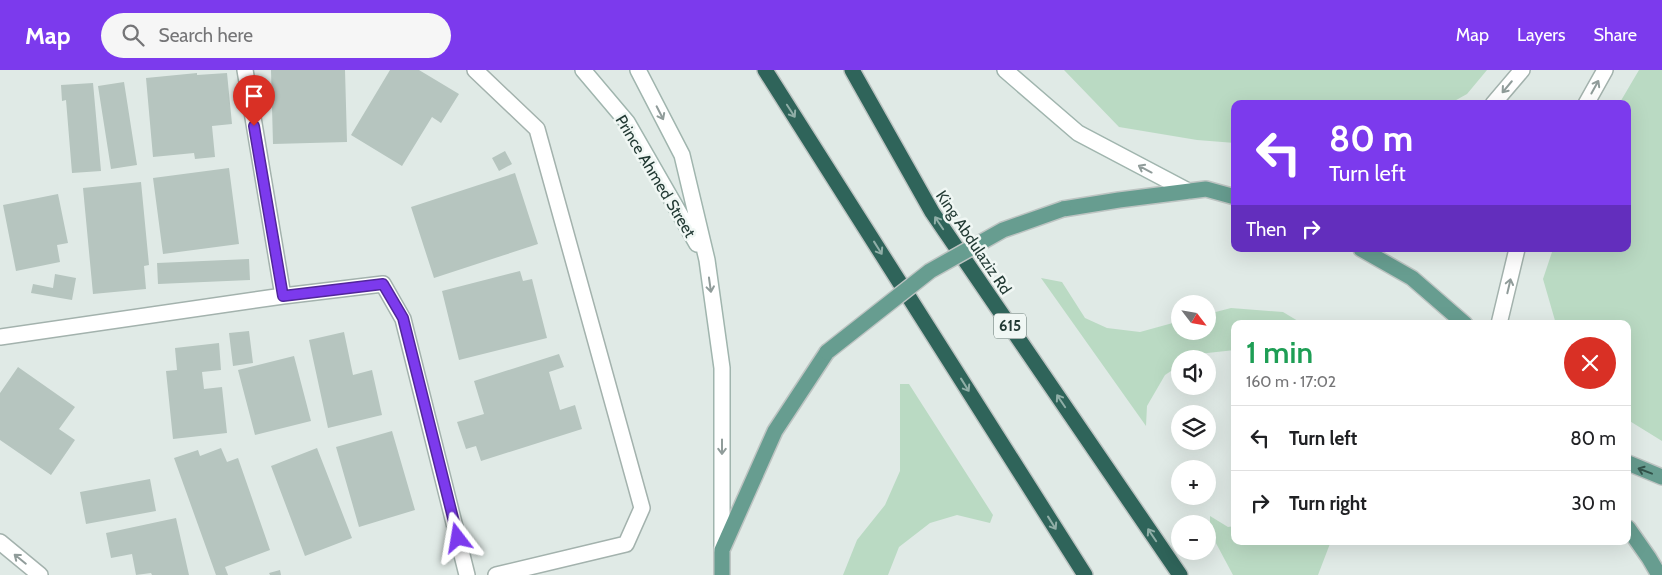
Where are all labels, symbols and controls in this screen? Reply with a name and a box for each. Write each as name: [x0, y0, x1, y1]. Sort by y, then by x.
search box: [101, 13, 451, 58]
text: Map: [25, 21, 71, 50]
icon: search: [119, 21, 147, 49]
text: Search here: [159, 24, 253, 47]
text: Map: [1456, 24, 1489, 46]
text: Layers: [1517, 24, 1566, 46]
text: Share: [1594, 24, 1637, 46]
pin: [233, 75, 275, 126]
one-way arrow: [1502, 80, 1513, 93]
one-way arrow: [1591, 80, 1601, 95]
icon: arrive: [240, 82, 268, 110]
one-way arrow: [785, 104, 796, 118]
one-way arrow: [655, 106, 665, 121]
street label: Prince Ahmed Street: [611, 111, 700, 242]
text: 80 m: [1329, 117, 1413, 160]
icon: left: [1246, 120, 1311, 185]
text: Turn left: [1329, 160, 1406, 187]
one-way arrow: [1138, 164, 1153, 173]
street label: King Abdulaziz Rd: [932, 187, 1015, 298]
icon: right: [1297, 215, 1325, 243]
one-way arrow: [934, 216, 944, 230]
text: Then: [1246, 218, 1287, 241]
one-way arrow: [873, 241, 883, 255]
one-way arrow: [706, 277, 716, 293]
one-way arrow: [1505, 279, 1514, 295]
north arrow: [1171, 295, 1216, 340]
map controls: [1171, 295, 1216, 560]
road number: 615: [994, 314, 1026, 338]
text: 1 min: [1246, 334, 1313, 371]
button: close: [1564, 337, 1616, 389]
button: sound: [1171, 350, 1216, 395]
text: 160 m · 17:02: [1246, 372, 1336, 391]
one-way arrow: [960, 378, 970, 392]
one-way arrow: [1056, 394, 1066, 408]
button: layers: [1171, 405, 1216, 450]
icon: left: [1246, 424, 1274, 452]
text: Turn left: [1289, 427, 1357, 450]
text: 80 m: [1570, 427, 1616, 450]
one-way arrow: [717, 438, 727, 454]
button: +: [1171, 460, 1216, 505]
one-way arrow: [1637, 466, 1653, 475]
icon: right: [1246, 489, 1274, 517]
text: Turn right: [1289, 492, 1367, 515]
text: 30 m: [1572, 492, 1616, 515]
position arrow: [431, 511, 483, 563]
one-way arrow: [1047, 515, 1057, 529]
button: −: [1171, 515, 1216, 560]
one-way arrow: [1147, 528, 1157, 542]
one-way arrow: [14, 553, 27, 564]

